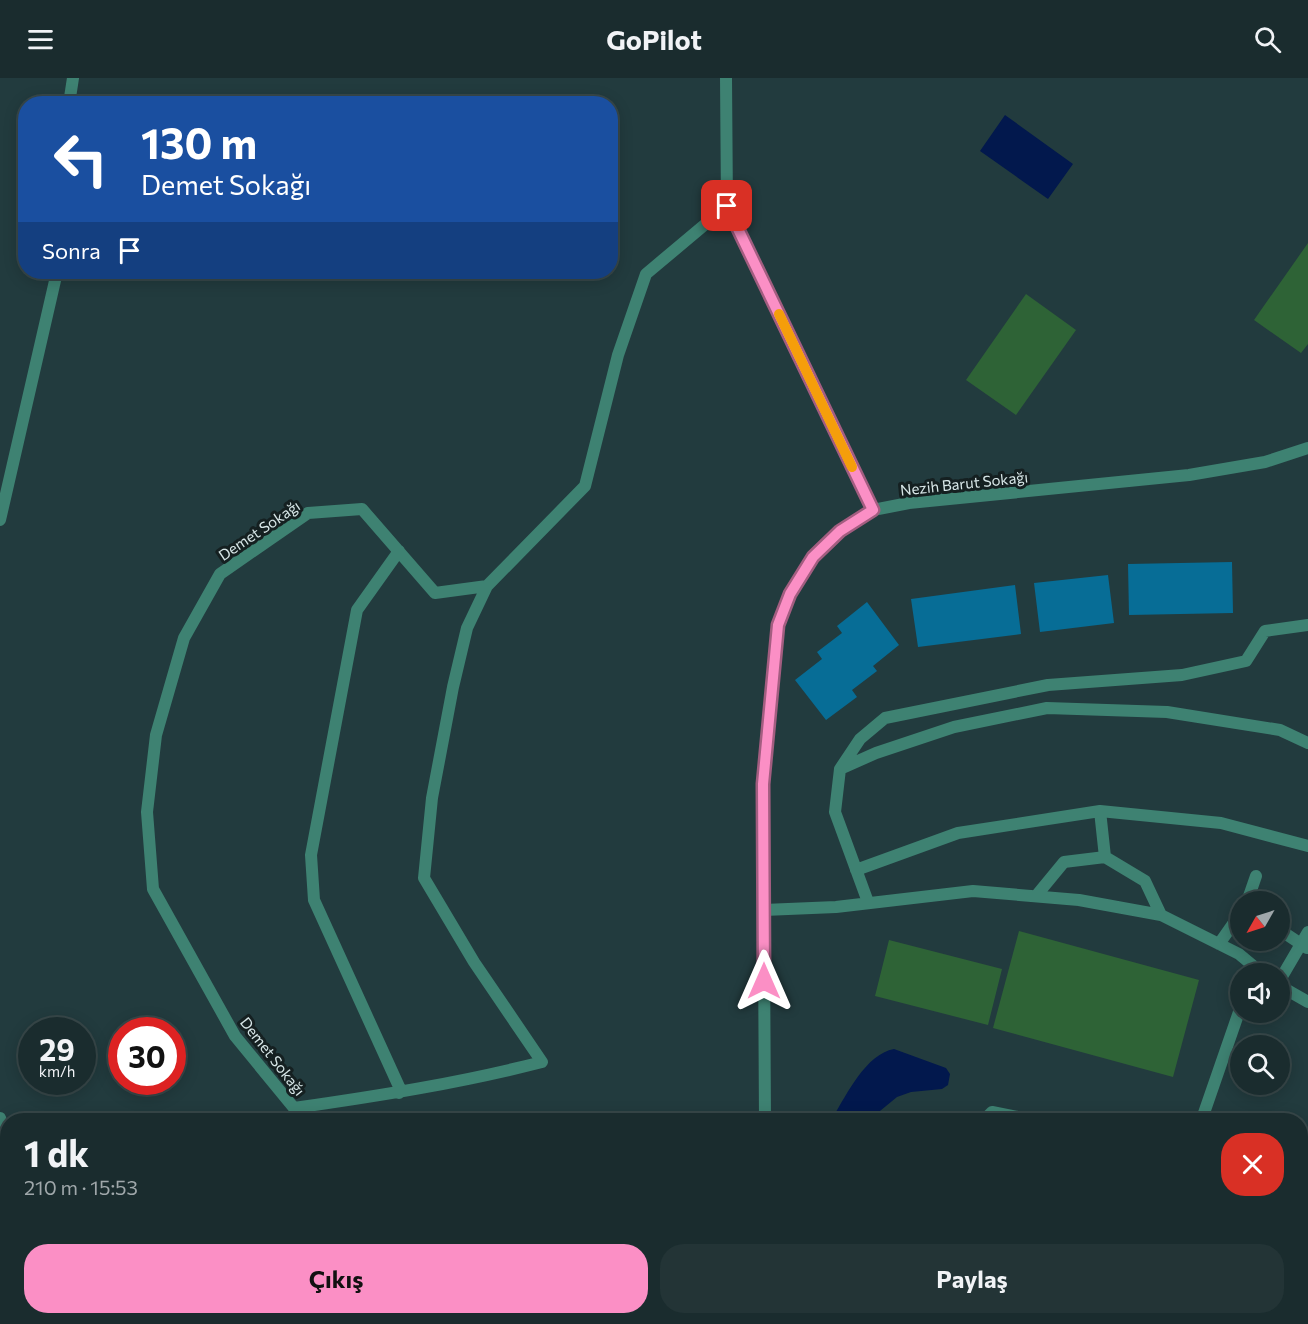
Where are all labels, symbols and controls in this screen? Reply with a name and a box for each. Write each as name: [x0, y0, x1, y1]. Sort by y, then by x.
icon: menu: [24, 23, 57, 56]
text: GoPilot: [606, 23, 702, 56]
icon: search: [1251, 23, 1284, 56]
text: 130 m: [141, 116, 257, 168]
icon: left: [42, 120, 120, 198]
text: Demet Sokağı: [141, 168, 311, 201]
pin: [701, 180, 752, 231]
icon: arrive: [710, 189, 743, 222]
icon: arrive: [113, 234, 146, 267]
text: Sonra: [42, 237, 101, 264]
street label: Nezih Barut Sokağı: [899, 467, 1029, 499]
street label: Demet Sokağı: [215, 496, 303, 564]
north arrow: [1230, 891, 1290, 951]
map controls: [1230, 891, 1290, 1095]
position arrow: [732, 949, 796, 1013]
button: sound: [1230, 963, 1290, 1023]
street label: Demet Sokağı: [237, 1013, 309, 1099]
speed limit sign: 30: [108, 1017, 186, 1095]
text: 29: [39, 1030, 75, 1067]
button: search: [1230, 1035, 1290, 1095]
text: km/h: [39, 1062, 75, 1080]
text: 1 dk: [24, 1130, 89, 1174]
button: close: [1221, 1133, 1284, 1196]
text: 210 m · 15:53: [24, 1175, 138, 1199]
button: Çıkış: [24, 1244, 648, 1313]
button: Paylaş: [660, 1244, 1284, 1313]

